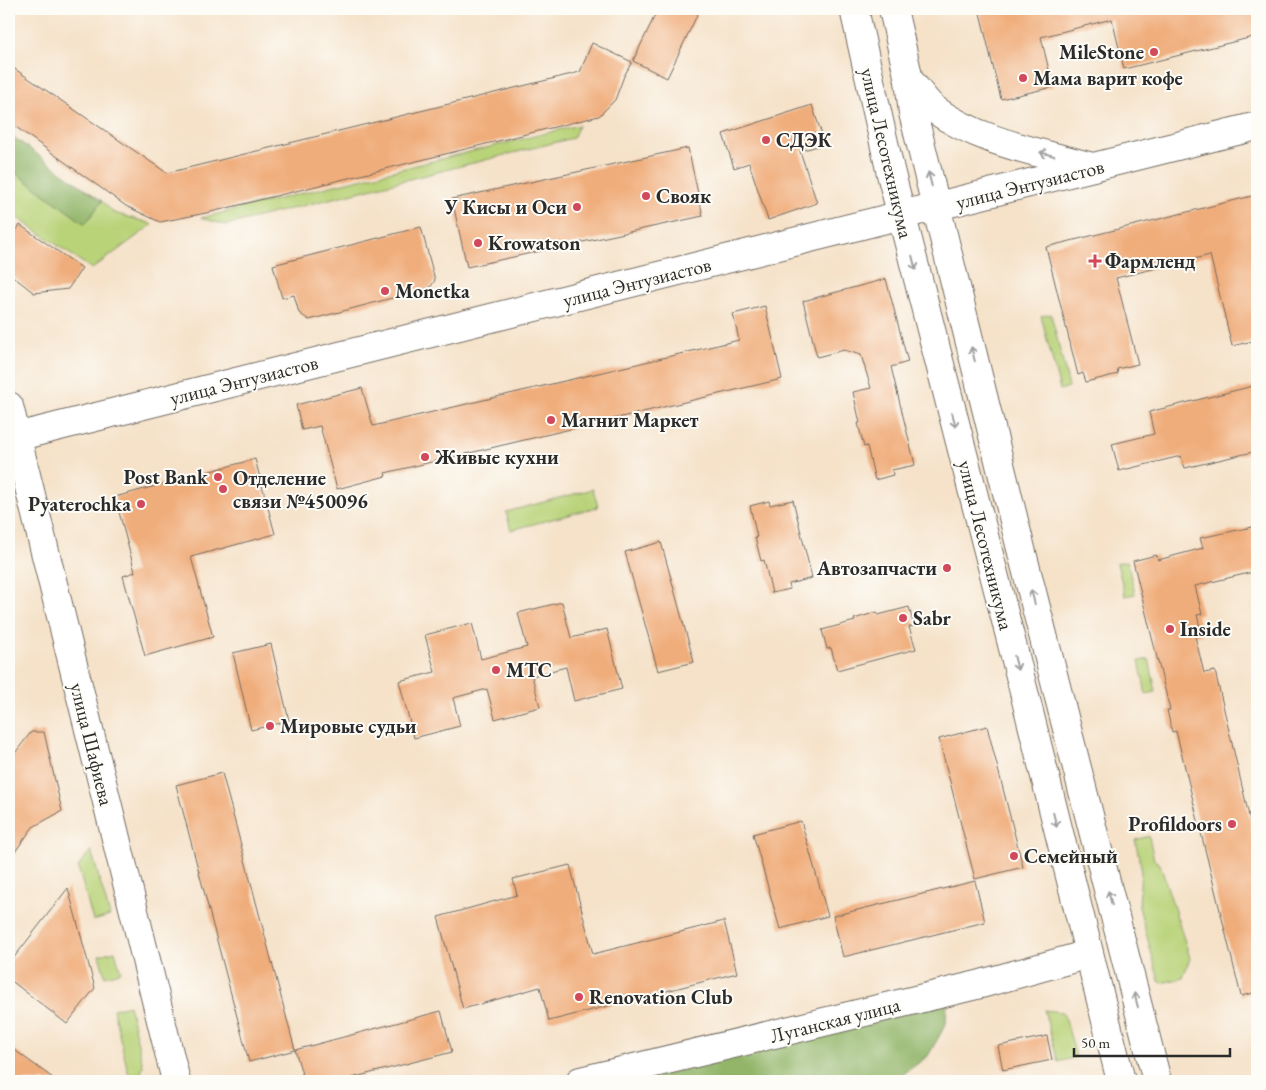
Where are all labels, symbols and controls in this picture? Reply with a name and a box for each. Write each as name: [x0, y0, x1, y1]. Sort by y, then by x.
place label: MileStone: [1059, 39, 1144, 65]
marker: MileStone: [1148, 46, 1160, 58]
street label: улица Лесотехникума: [855, 65, 919, 241]
place label: Мама варит кофе: [1033, 65, 1183, 91]
marker: Мама варит кофе: [1017, 72, 1029, 84]
place label: СДЭК: [776, 127, 832, 153]
marker: СДЭК: [760, 134, 772, 146]
one-way arrow: [1039, 149, 1055, 159]
street label: улица Энтузиастов: [953, 153, 1107, 215]
one-way arrow: [925, 172, 934, 188]
place label: Свояк: [656, 183, 711, 209]
marker: Свояк: [640, 190, 652, 202]
place label: У Кисы и Оси: [443, 194, 567, 220]
marker: У Кисы и Оси: [571, 201, 583, 213]
place label: Krowatson: [488, 230, 580, 256]
marker: Krowatson: [472, 237, 484, 249]
place label: Фармленд: [1105, 248, 1196, 274]
street label: улица Энтузиастов: [560, 251, 714, 313]
one-way arrow: [909, 255, 919, 271]
marker: Фармленд: [1089, 255, 1101, 267]
place label: Monetka: [395, 278, 470, 304]
marker: Monetka: [379, 285, 391, 297]
one-way arrow: [968, 347, 977, 363]
street label: улица Энтузиастов: [167, 349, 321, 411]
place label: Магнит Маркет: [561, 407, 698, 433]
one-way arrow: [950, 412, 959, 428]
marker: Магнит Маркет: [545, 414, 557, 426]
place label: Живые кухни: [434, 444, 559, 470]
marker: Живые кухни: [419, 451, 431, 463]
street label: улица Лесотехникума: [952, 457, 1020, 633]
place label: Post Bank: [123, 464, 209, 490]
place label: Отделение связи №450096: [233, 465, 368, 514]
marker: Post Bank: [212, 471, 224, 483]
marker: Отделение связи №450096: [217, 483, 229, 495]
place label: Pyaterochka: [28, 491, 131, 517]
marker: Pyaterochka: [135, 498, 147, 510]
place label: Автозапчасти: [816, 555, 937, 581]
marker: Автозапчасти: [941, 562, 953, 574]
one-way arrow: [1028, 589, 1038, 605]
place label: Sabr: [913, 605, 951, 631]
marker: Sabr: [897, 612, 909, 624]
place label: Inside: [1180, 616, 1231, 642]
marker: Inside: [1164, 623, 1176, 635]
one-way arrow: [1012, 654, 1022, 670]
place label: МТС: [506, 657, 552, 683]
marker: МТС: [490, 664, 502, 676]
street label: улица Шафиева: [64, 680, 120, 808]
place label: Мировые судьи: [280, 713, 417, 739]
marker: Мировые судьи: [264, 720, 276, 732]
place label: Profildoors: [1128, 811, 1222, 837]
one-way arrow: [1051, 812, 1061, 828]
marker: Profildoors: [1226, 818, 1238, 830]
place label: Семейный: [1024, 843, 1118, 869]
marker: Семейный: [1008, 850, 1020, 862]
one-way arrow: [1105, 890, 1114, 906]
place label: Renovation Club: [589, 984, 733, 1010]
marker: Renovation Club: [573, 991, 585, 1003]
street label: Луганская улица: [767, 991, 903, 1049]
one-way arrow: [1131, 993, 1140, 1009]
scale bar: [1074, 1025, 1230, 1057]
text: 50 m: [1081, 1033, 1110, 1052]

